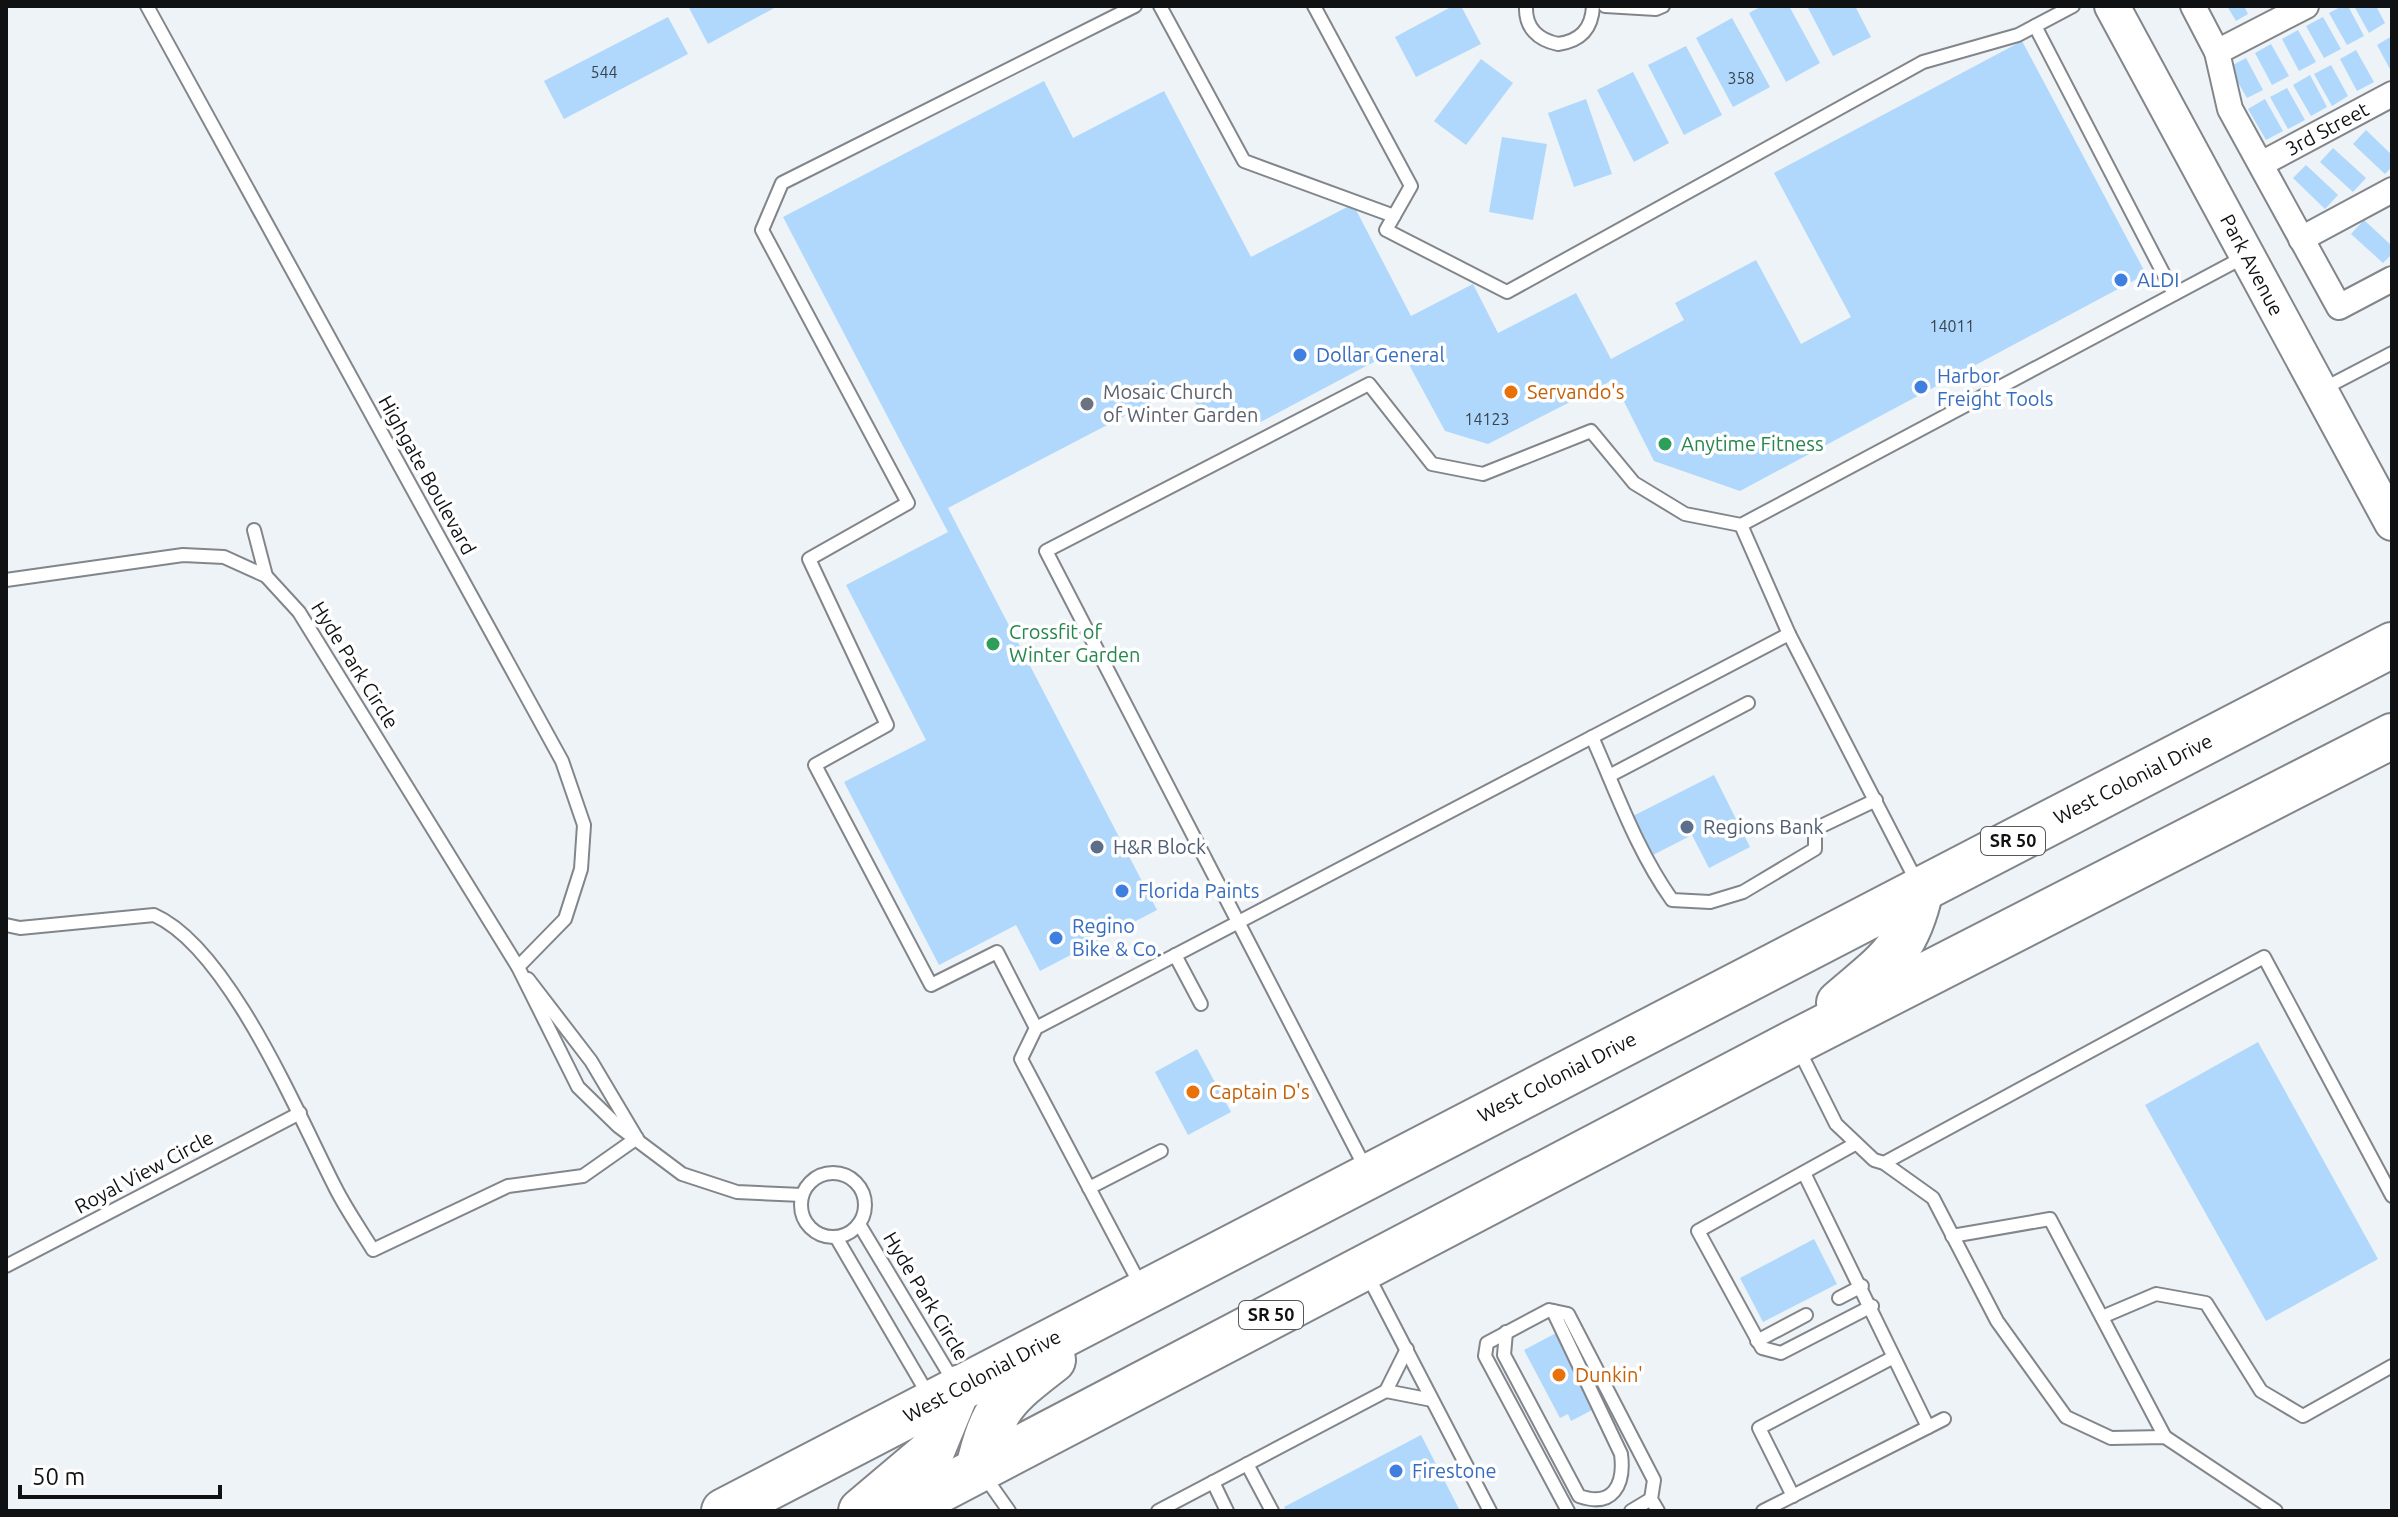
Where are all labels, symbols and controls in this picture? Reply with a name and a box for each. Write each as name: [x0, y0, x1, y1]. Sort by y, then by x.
house number: 544: [590, 63, 618, 81]
house number: 358: [1727, 69, 1755, 87]
street label: 3rd Street: [2281, 97, 2372, 160]
street label: Park Avenue: [2216, 210, 2289, 319]
place label: ALDI: [2137, 268, 2179, 291]
marker: ALDI: [2112, 271, 2130, 289]
house number: 14011: [1929, 317, 1975, 335]
place label: Dollar General: [1316, 343, 1445, 366]
marker: Dollar General: [1291, 346, 1309, 364]
place label: Harbor Freight Tools: [1937, 364, 2053, 410]
marker: Harbor Freight Tools: [1912, 378, 1930, 396]
place label: Mosaic Church of Winter Garden: [1103, 380, 1258, 426]
place label: Servando's: [1527, 380, 1624, 403]
marker: Servando's: [1502, 383, 1520, 401]
street label: Highgate Boulevard: [374, 391, 481, 558]
marker: Mosaic Church of Winter Garden: [1078, 395, 1096, 413]
house number: 14123: [1464, 410, 1510, 428]
place label: Anytime Fitness: [1681, 432, 1824, 455]
marker: Anytime Fitness: [1656, 435, 1674, 453]
street label: Hyde Park Circle: [307, 597, 404, 733]
place label: Crossfit of Winter Garden: [1009, 620, 1140, 666]
marker: Crossfit of Winter Garden: [984, 635, 1002, 653]
street label: West Colonial Drive: [2050, 729, 2216, 829]
place label: Regions Bank: [1703, 815, 1824, 838]
marker: Regions Bank: [1678, 818, 1696, 836]
road number: SR 50: [1981, 827, 2045, 855]
place label: H&R Block: [1113, 835, 1206, 858]
marker: H&R Block: [1088, 838, 1106, 856]
place label: Florida Paints: [1138, 879, 1259, 902]
marker: Florida Paints: [1113, 882, 1131, 900]
place label: Regino Bike & Co.: [1072, 914, 1161, 960]
marker: Regino Bike & Co.: [1047, 929, 1065, 947]
street label: West Colonial Drive: [1474, 1027, 1640, 1127]
place label: Captain D's: [1209, 1080, 1310, 1103]
marker: Captain D's: [1184, 1083, 1202, 1101]
street label: Royal View Circle: [71, 1125, 217, 1218]
street label: Hyde Park Circle: [879, 1227, 974, 1364]
road number: SR 50: [1239, 1301, 1303, 1329]
street label: West Colonial Drive: [899, 1324, 1064, 1427]
place label: Dunkin': [1575, 1363, 1643, 1386]
marker: Dunkin': [1550, 1366, 1568, 1384]
scale bar: [20, 1449, 220, 1499]
place label: Firestone: [1412, 1459, 1497, 1482]
marker: Firestone: [1387, 1462, 1405, 1480]
text: 50 m: [32, 1463, 85, 1490]

